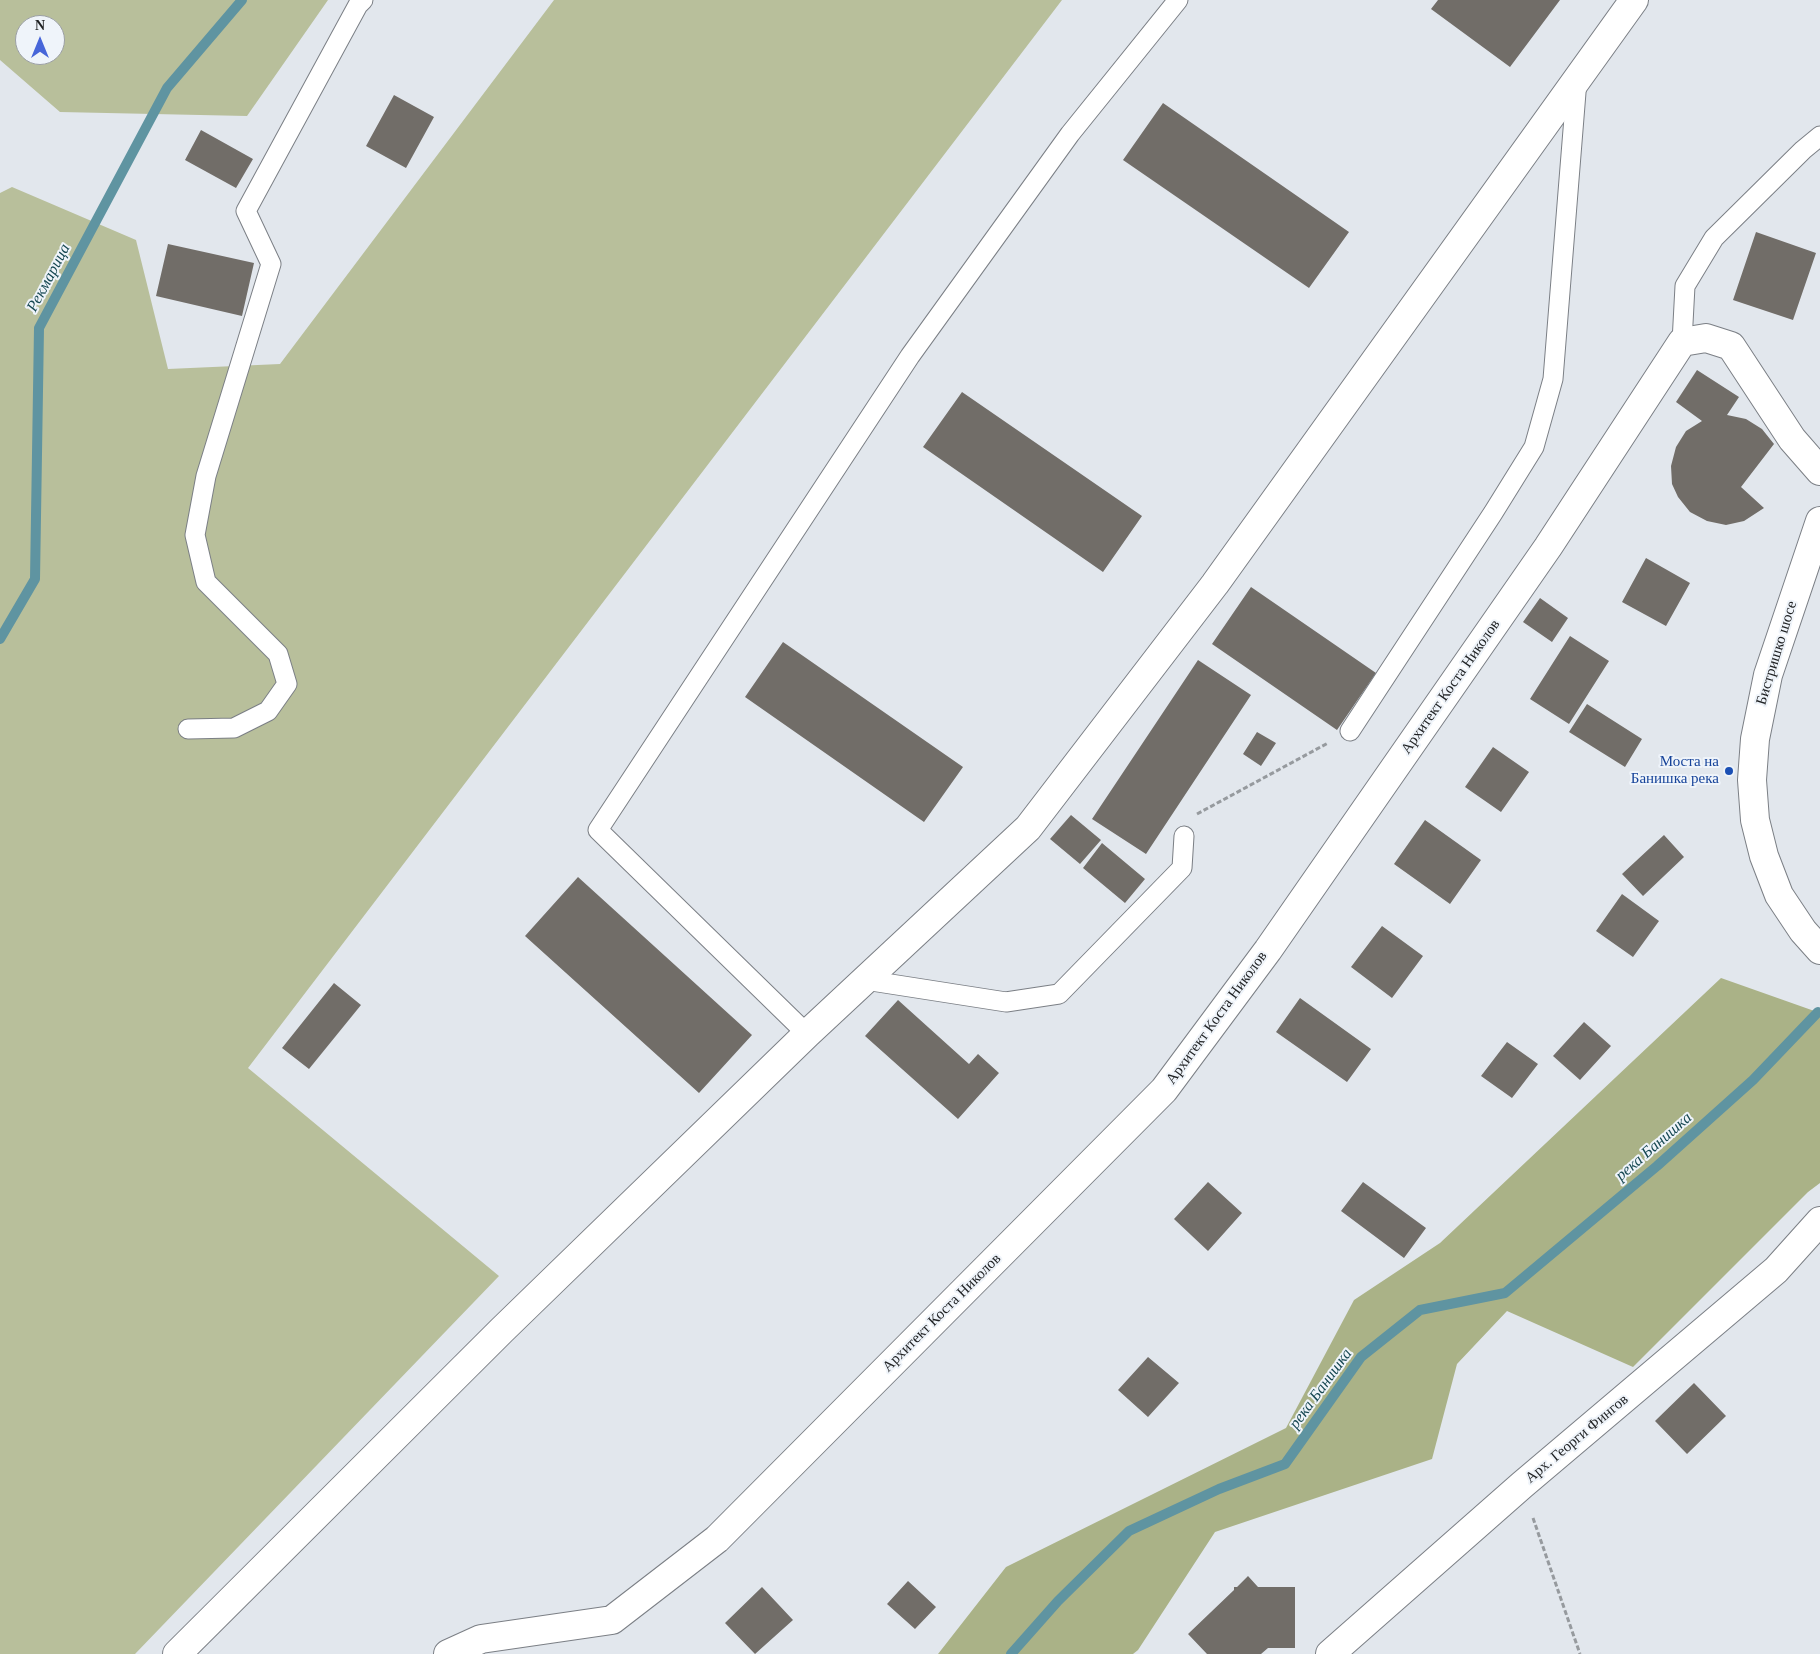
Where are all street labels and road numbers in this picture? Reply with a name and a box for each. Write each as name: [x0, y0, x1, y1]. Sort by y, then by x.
street label: Бистришко шосе: [1753, 599, 1801, 707]
street label: Архитект Коста Николов: [1398, 616, 1504, 758]
street label: Архитект Коста Николов: [1163, 948, 1271, 1088]
street label: Архитект Коста Николов: [879, 1250, 1005, 1376]
street label: Арх. Георги Фингов: [1522, 1391, 1632, 1487]

